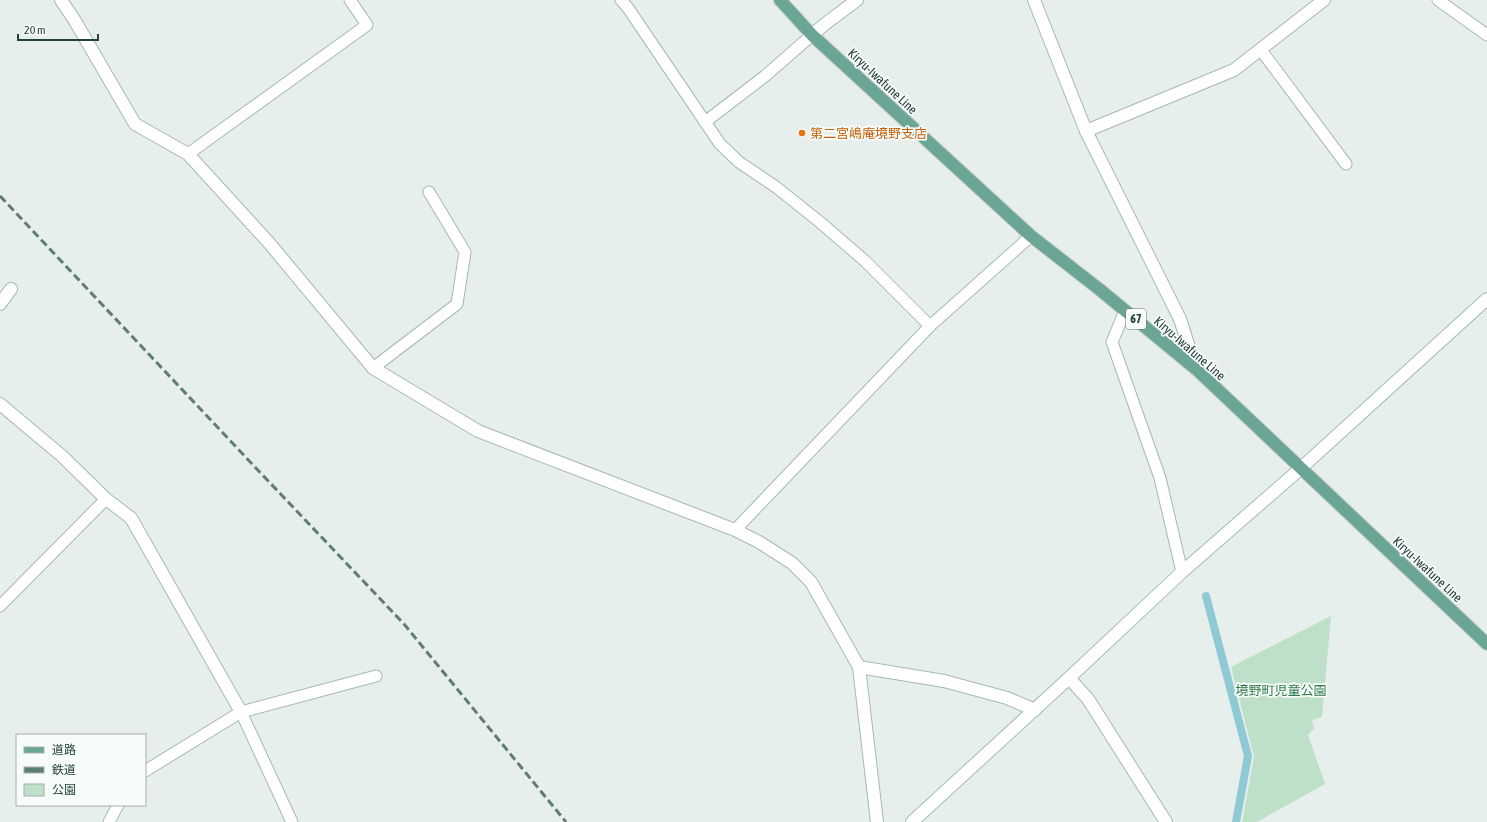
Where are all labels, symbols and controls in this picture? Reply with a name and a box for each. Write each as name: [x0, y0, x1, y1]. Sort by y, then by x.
scale bar: [18, 16, 98, 42]
text: 20 m: [24, 23, 46, 37]
street label: Kiryu-Iwafune Line: [845, 45, 920, 117]
place label: 第二宮嶋庵境野支店: [810, 126, 927, 141]
marker: 第二宮嶋庵境野支店: [797, 128, 807, 138]
road number: 67: [1126, 309, 1146, 329]
street label: Kiryu-Iwafune Line: [1151, 313, 1228, 383]
street label: Kiryu-Iwafune Line: [1390, 533, 1465, 605]
park label: 境野町児童公園: [1235, 683, 1327, 698]
legend: [16, 734, 146, 806]
text: 道路: [52, 743, 76, 757]
text: 鉄道: [52, 763, 76, 777]
text: 公園: [52, 783, 76, 797]

